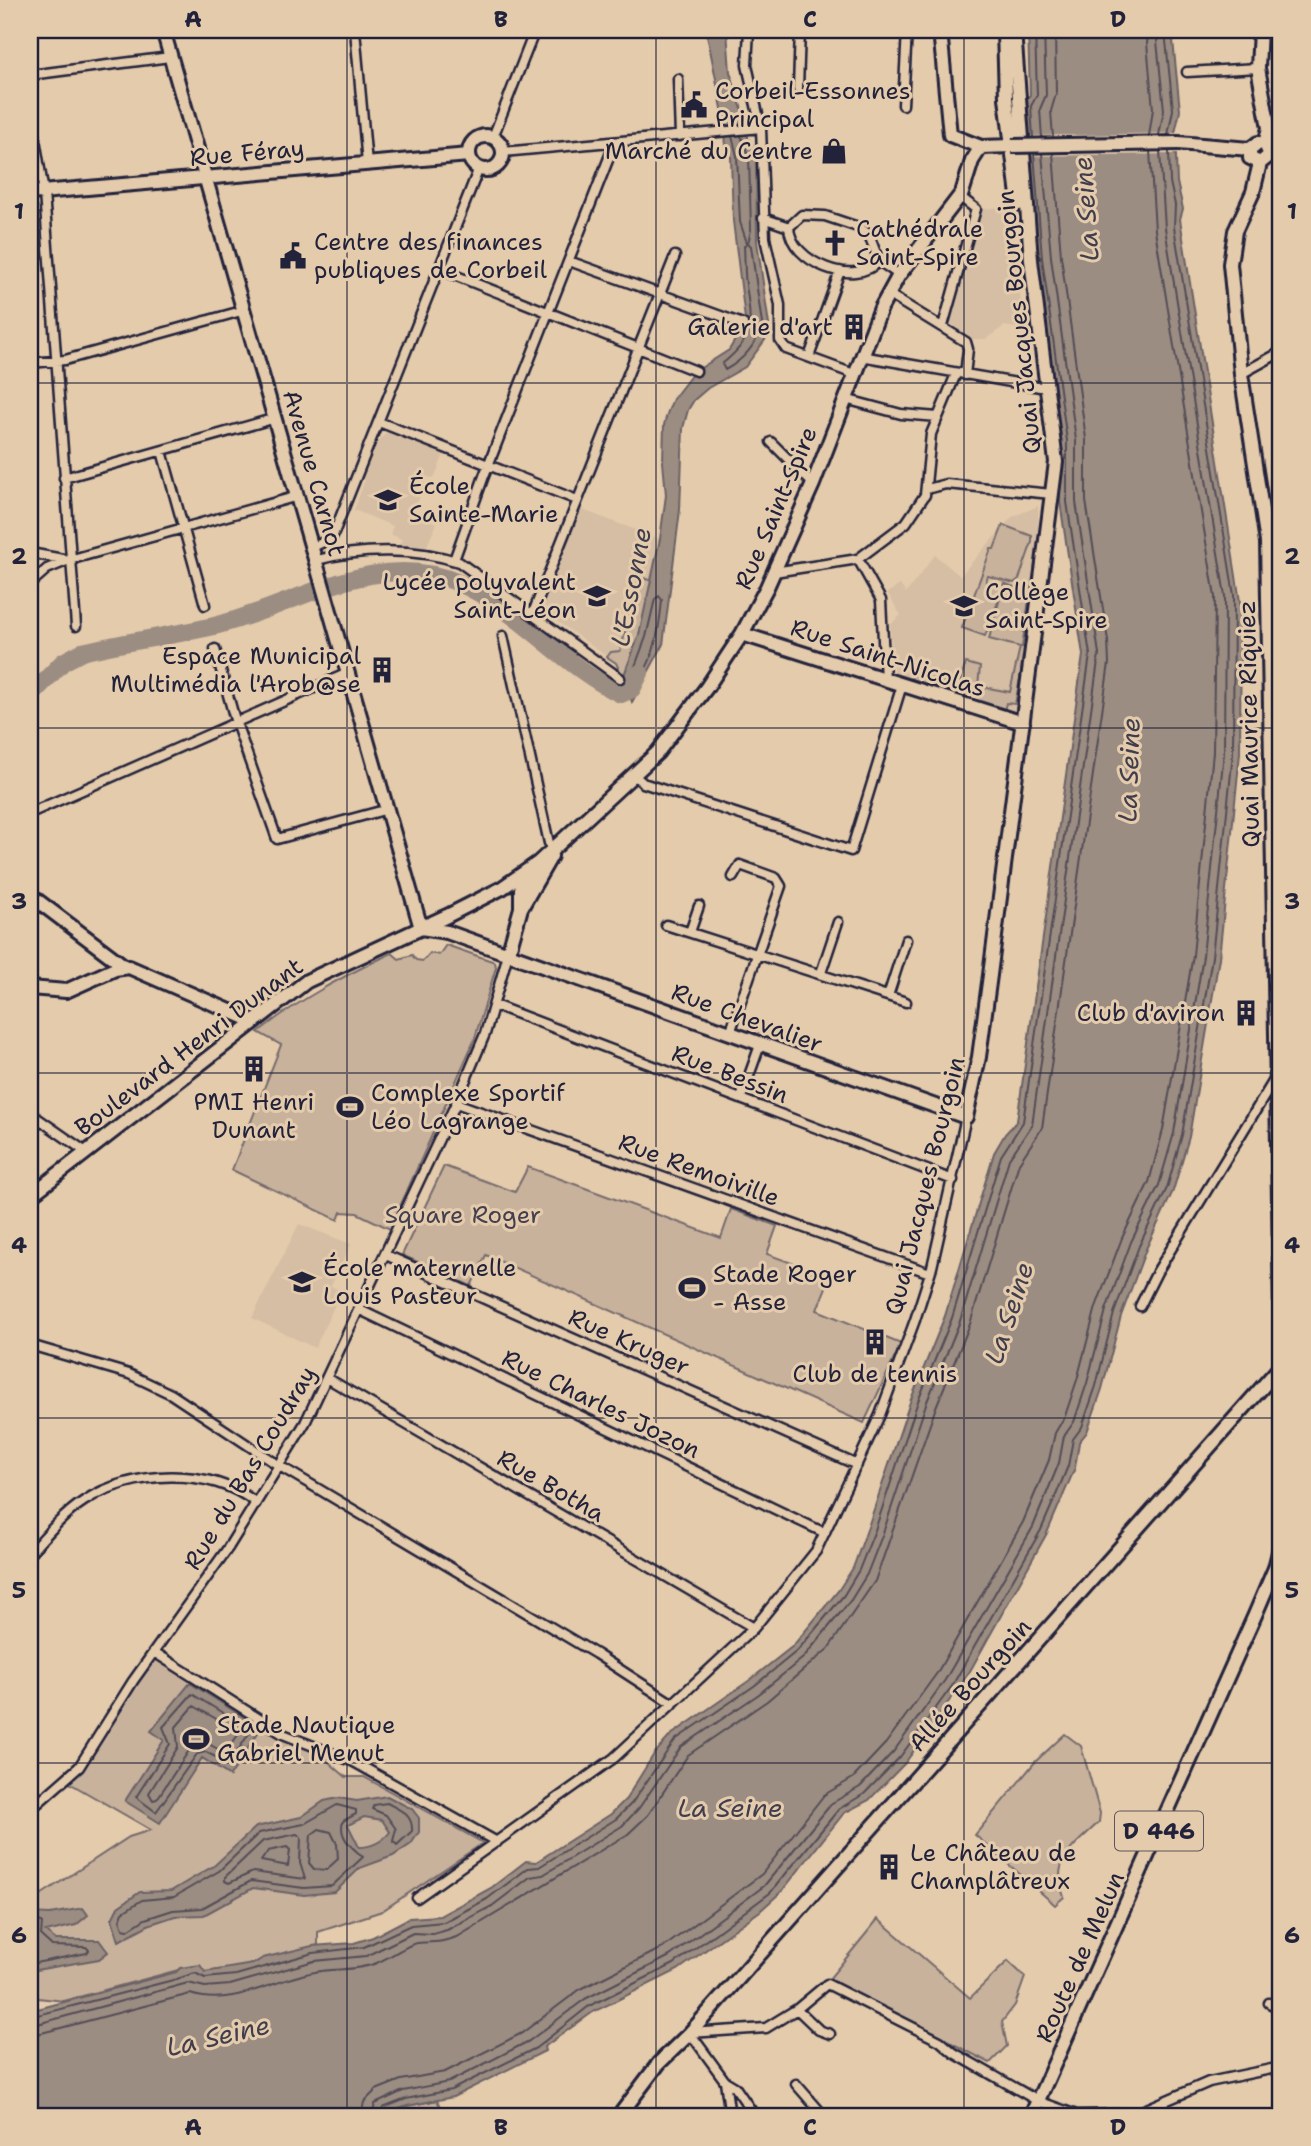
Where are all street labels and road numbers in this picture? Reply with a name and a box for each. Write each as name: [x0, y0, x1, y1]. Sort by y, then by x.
street label: Rue Féray: [188, 132, 306, 174]
street label: Quai Jacques Bourgoin: [989, 189, 1049, 455]
street label: Avenue Carnot: [275, 386, 353, 560]
street label: Rue Saint-Spire: [727, 422, 825, 594]
street label: Quai Maurice Riquiez: [1231, 600, 1267, 848]
street label: Rue Saint-Nicolas: [786, 611, 990, 705]
street label: Boulevard Henri Dunant: [68, 950, 310, 1144]
street label: Rue Chevalier: [667, 976, 827, 1060]
street label: Rue Bessin: [667, 1037, 793, 1111]
street label: Quai Jacques Bourgoin: [877, 1054, 973, 1318]
street label: Rue Remoiville: [614, 1126, 784, 1214]
street label: Rue Kruger: [563, 1301, 695, 1383]
street label: Rue Charles Jozon: [496, 1342, 706, 1466]
street label: Rue du Bas Coudray: [176, 1360, 324, 1576]
street label: Rue Botha: [491, 1442, 611, 1530]
street label: Allée Bourgoin: [902, 1611, 1038, 1759]
road number: D 446: [1115, 1812, 1203, 1850]
street label: Route de Melun: [1028, 1866, 1132, 2048]

